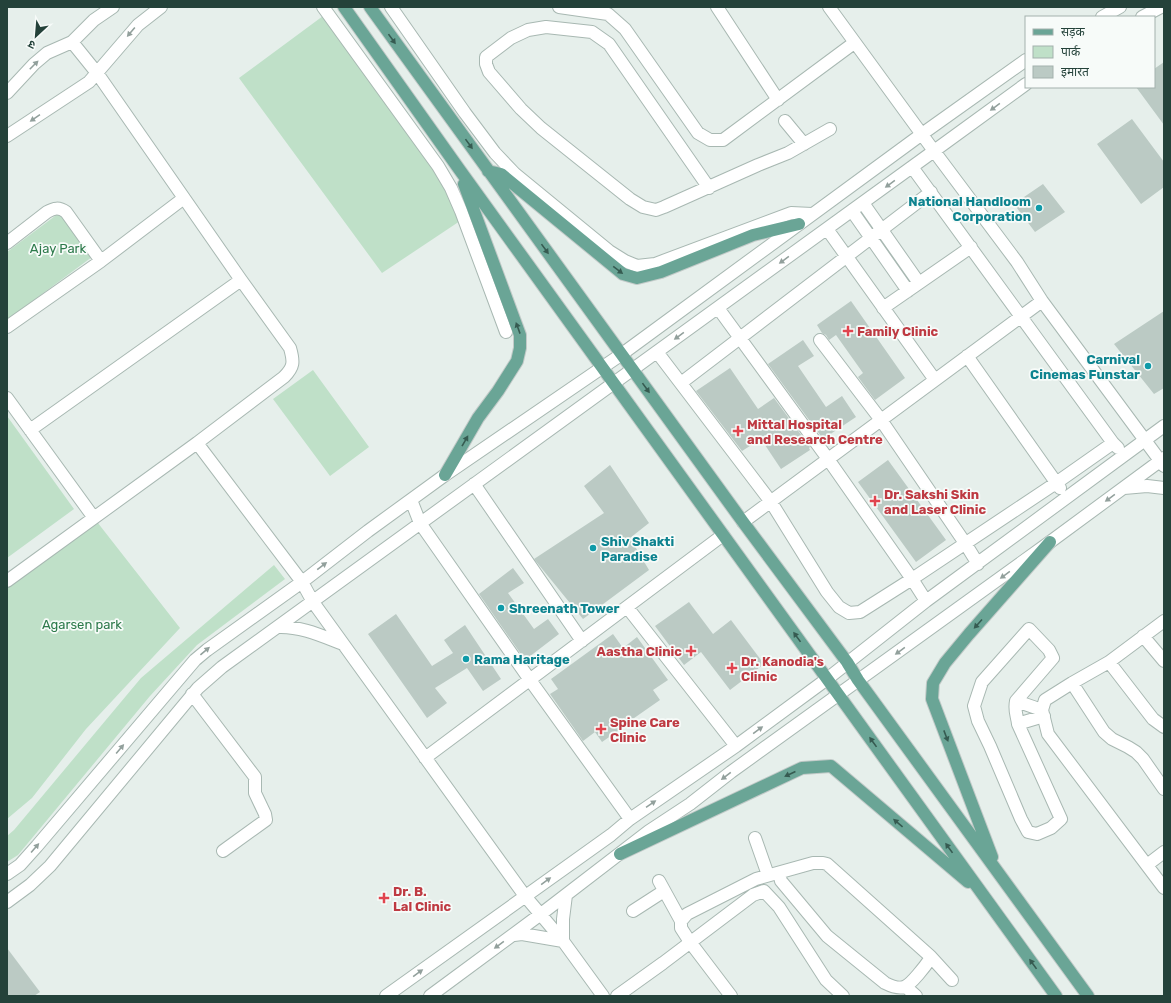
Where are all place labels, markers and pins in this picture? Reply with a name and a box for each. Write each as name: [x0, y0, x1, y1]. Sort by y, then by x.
place label: National Handloom Corporation: [908, 194, 1031, 224]
marker: National Handloom Corporation: [1034, 203, 1044, 213]
place label: Family Clinic: [857, 324, 939, 339]
marker: Family Clinic: [842, 325, 854, 337]
place label: Carnival Cinemas Funstar: [1030, 352, 1140, 382]
marker: Carnival Cinemas Funstar: [1143, 361, 1153, 371]
place label: Mittal Hospital and Research Centre: [747, 417, 883, 447]
marker: Mittal Hospital and Research Centre: [732, 425, 744, 437]
place label: Dr. Sakshi Skin and Laser Clinic: [884, 487, 986, 517]
marker: Dr. Sakshi Skin and Laser Clinic: [869, 495, 881, 507]
place label: Shiv Shakti Paradise: [601, 534, 674, 564]
marker: Shiv Shakti Paradise: [588, 543, 598, 553]
place label: Shreenath Tower: [509, 601, 620, 616]
marker: Shreenath Tower: [496, 603, 506, 613]
place label: Aastha Clinic: [597, 644, 682, 659]
marker: Aastha Clinic: [685, 645, 697, 657]
place label: Rama Haritage: [474, 652, 570, 667]
marker: Rama Haritage: [461, 654, 471, 664]
place label: Dr. Kanodia's Clinic: [741, 654, 824, 684]
marker: Dr. Kanodia's Clinic: [726, 662, 738, 674]
place label: Spine Care Clinic: [610, 715, 680, 745]
marker: Spine Care Clinic: [595, 723, 607, 735]
place label: Dr. B. Lal Clinic: [393, 884, 452, 914]
marker: Dr. B. Lal Clinic: [378, 892, 390, 904]

